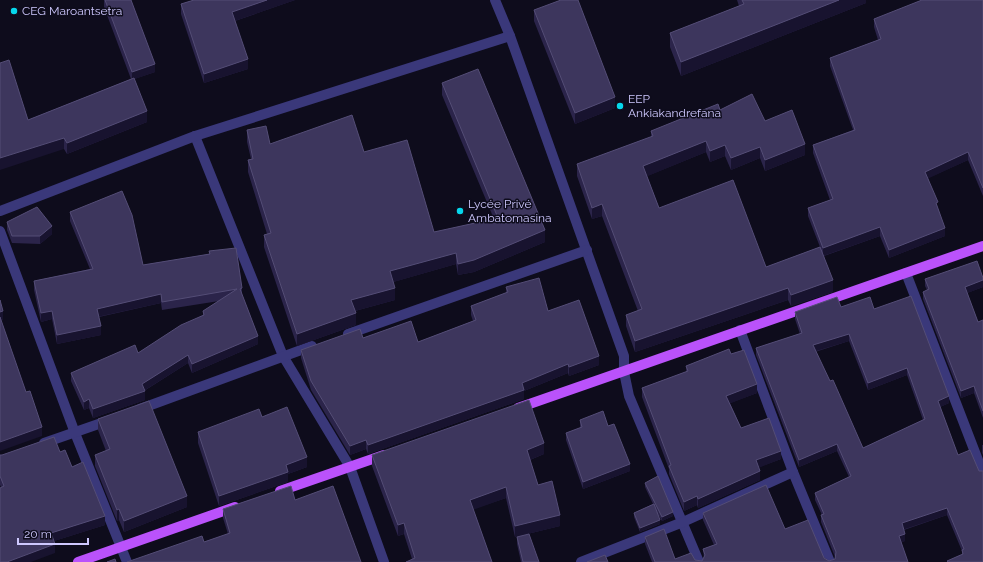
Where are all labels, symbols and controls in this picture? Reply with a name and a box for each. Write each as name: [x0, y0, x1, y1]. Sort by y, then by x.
place label: CEG Maroantsetra: [22, 4, 122, 18]
marker: CEG Maroantsetra: [9, 6, 19, 16]
place label: EEP Ankiakandrefana: [628, 92, 721, 120]
marker: EEP Ankiakandrefana: [615, 101, 625, 111]
place label: Lycée Privé Ambatomasina: [468, 197, 552, 225]
marker: Lycée Privé Ambatomasina: [455, 206, 465, 216]
scale bar: [18, 520, 88, 546]
text: 20 m: [24, 527, 52, 541]

